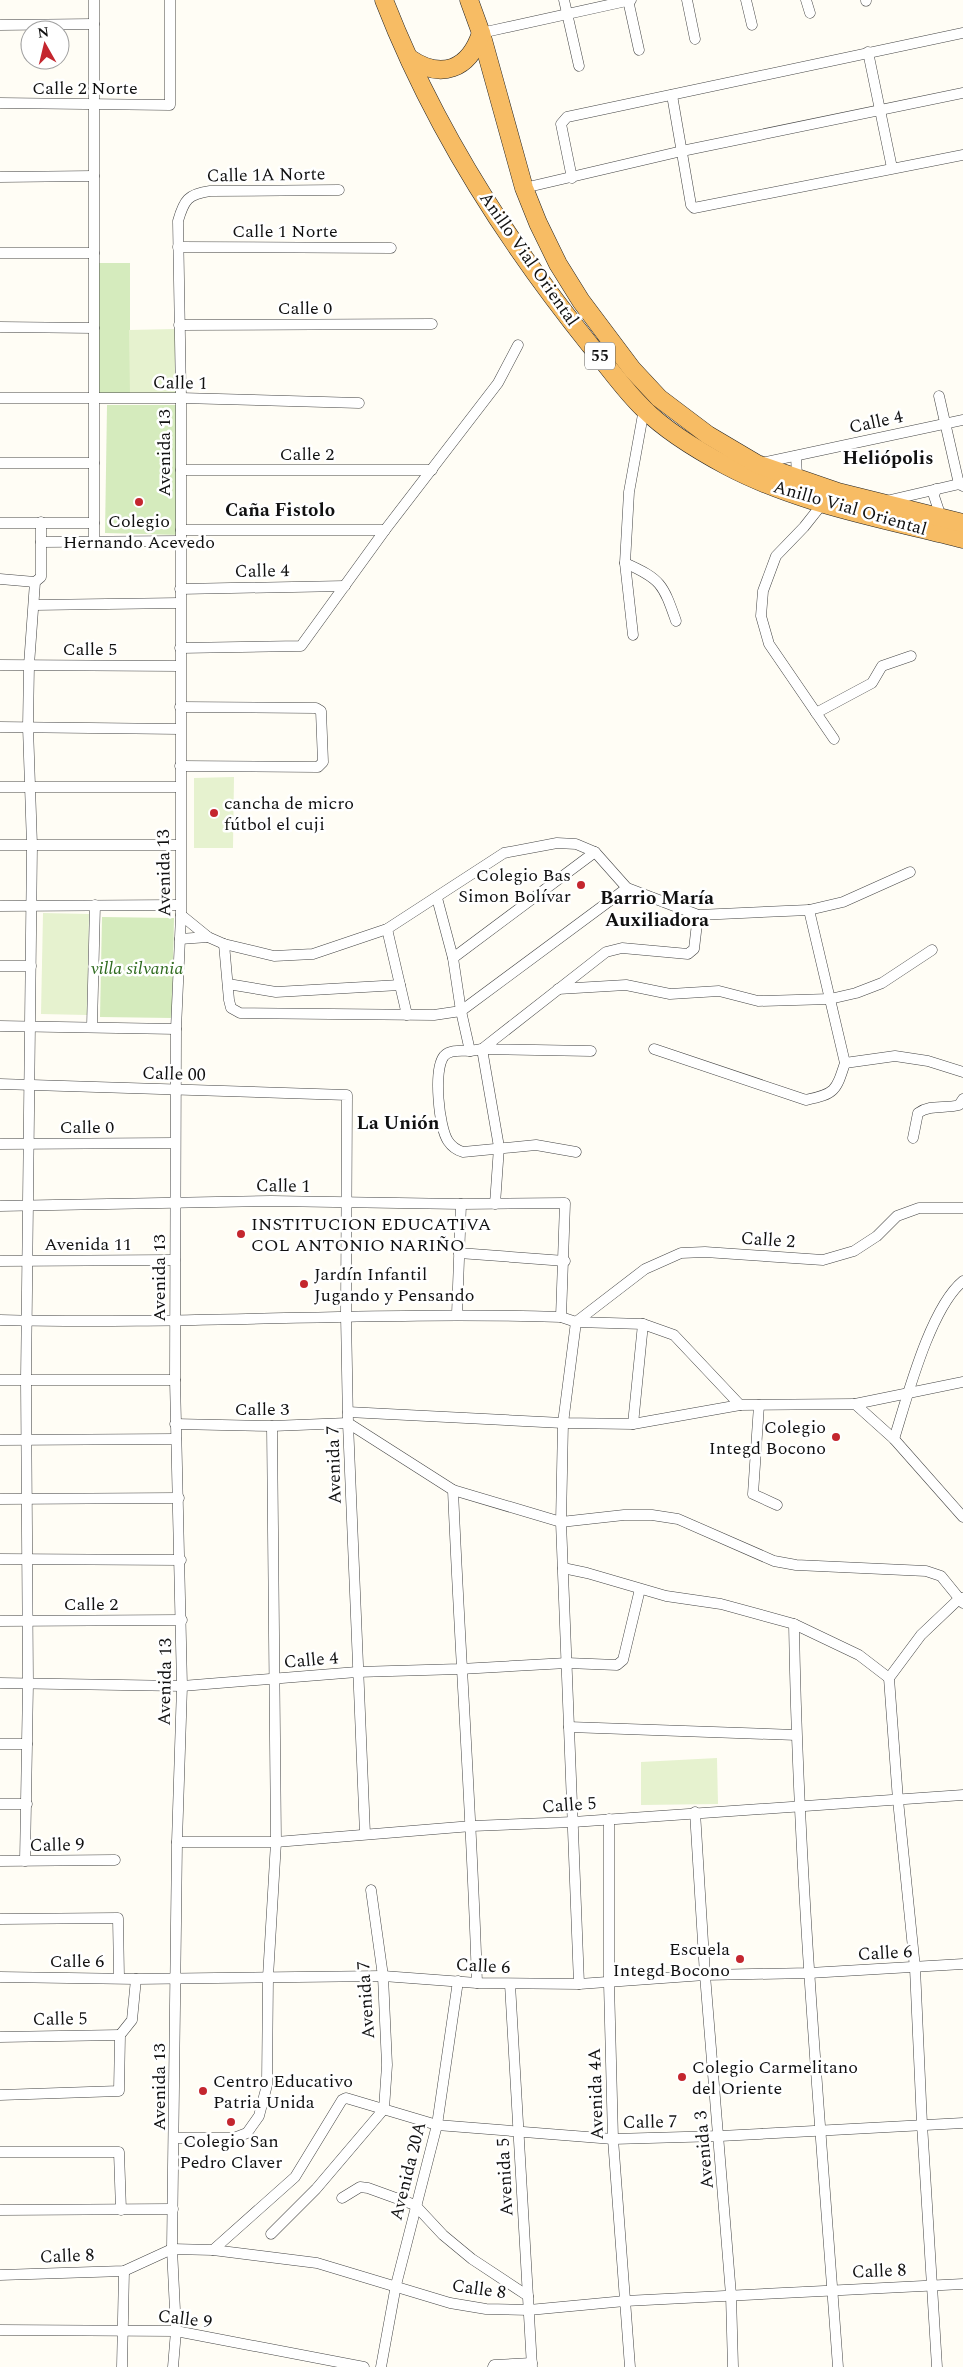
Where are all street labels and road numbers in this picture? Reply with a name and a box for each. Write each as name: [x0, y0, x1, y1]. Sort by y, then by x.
street label: Calle 2 Norte: [32, 75, 138, 102]
street label: Calle 1A Norte: [206, 160, 326, 190]
street label: Anillo Vial Oriental: [472, 186, 586, 332]
street label: Calle 1 Norte: [232, 218, 338, 245]
street label: Calle 0: [278, 295, 332, 322]
road number: 55: [585, 342, 615, 370]
street label: Calle 1: [152, 369, 208, 397]
street label: Calle 4: [847, 403, 905, 441]
street label: Avenida 13: [151, 409, 178, 497]
street label: Calle 2: [280, 441, 334, 468]
street label: Anillo Vial Oriental: [770, 473, 930, 543]
street label: Calle 4: [234, 557, 290, 585]
street label: Calle 5: [63, 636, 117, 663]
street label: Avenida 13: [150, 829, 178, 917]
street label: Calle 00: [142, 1059, 206, 1089]
street label: Calle 0: [60, 1114, 114, 1141]
street label: Calle 1: [255, 1172, 311, 1200]
street label: Calle 2: [740, 1225, 796, 1255]
street label: Avenida 11: [44, 1231, 132, 1258]
street label: Avenida 13: [146, 1234, 173, 1322]
street label: Calle 3: [235, 1396, 289, 1423]
street label: Avenida 7: [319, 1425, 349, 1505]
street label: Calle 2: [64, 1591, 118, 1618]
street label: Avenida 13: [151, 1638, 179, 1726]
street label: Calle 4: [283, 1644, 339, 1676]
street label: Calle 5: [541, 1790, 597, 1820]
street label: Calle 9: [29, 1831, 85, 1859]
street label: Calle 6: [857, 1938, 913, 1968]
street label: Calle 6: [50, 1948, 104, 1975]
street label: Calle 6: [455, 1951, 511, 1981]
street label: Avenida 7: [350, 1960, 382, 2040]
street label: Calle 5: [32, 2005, 88, 2033]
street label: Avenida 13: [146, 2043, 173, 2131]
street label: Avenida 4A: [581, 2048, 611, 2140]
street label: Calle 7: [622, 2108, 678, 2136]
street label: Avenida 3: [687, 2110, 721, 2190]
street label: Avenida 20A: [383, 2119, 433, 2223]
street label: Avenida 5: [489, 2137, 521, 2217]
street label: Calle 8: [39, 2242, 95, 2270]
street label: Calle 8: [851, 2257, 907, 2285]
street label: Calle 8: [450, 2272, 508, 2306]
street label: Calle 9: [156, 2302, 214, 2336]

